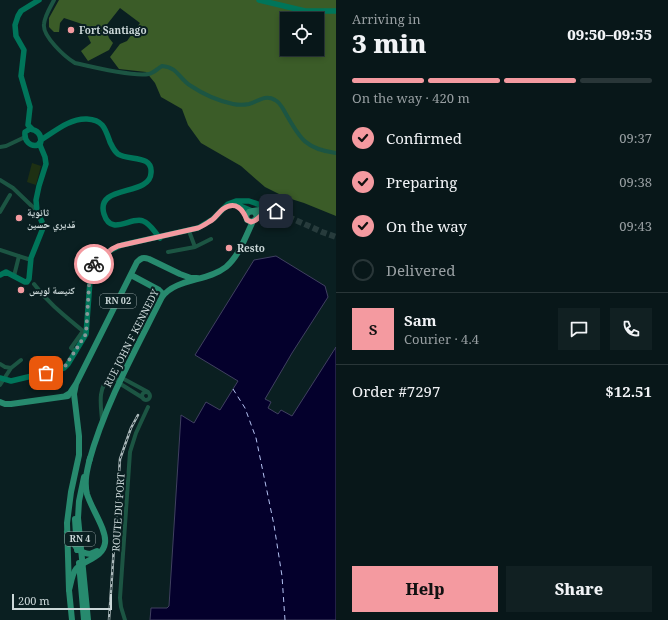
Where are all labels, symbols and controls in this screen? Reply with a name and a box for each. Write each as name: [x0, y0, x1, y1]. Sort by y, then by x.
text: Arriving in: [352, 10, 421, 28]
map controls: [280, 12, 324, 56]
button: locate: [280, 12, 324, 56]
place label: Fort Santiago: [79, 23, 147, 37]
text: 09:50–09:55: [567, 24, 652, 44]
marker: Fort Santiago: [66, 25, 76, 35]
text: 3 min: [352, 25, 427, 61]
text: On the way · 420 m: [352, 89, 470, 107]
icon: check: [352, 127, 374, 149]
text: Confirmed: [386, 128, 462, 148]
text: 09:37: [619, 129, 652, 147]
icon: check: [352, 171, 374, 193]
text: Preparing: [386, 172, 457, 192]
text: 09:38: [619, 173, 652, 191]
pin: [259, 194, 293, 228]
icon: home: [265, 200, 287, 222]
place label: ثانوية قديري حسين: [27, 205, 76, 232]
marker: ثانوية قديري حسين: [14, 213, 24, 223]
icon: check: [352, 215, 374, 237]
text: On the way: [386, 216, 467, 236]
text: 09:43: [619, 217, 652, 235]
place label: Resto: [237, 241, 265, 255]
marker: Resto: [224, 243, 234, 253]
courier: [74, 244, 114, 284]
icon: bike: [83, 253, 105, 275]
text: Delivered: [386, 260, 455, 280]
place label: كنيسة لويس: [29, 283, 76, 297]
marker: كنيسة لويس: [16, 285, 26, 295]
street label: RUE JOHN F KENNEDY: [100, 286, 162, 389]
road number: RN 02: [100, 294, 136, 308]
button: chat: [558, 308, 600, 350]
button: phone: [610, 308, 652, 350]
text: Sam: [404, 310, 436, 330]
text: S: [369, 319, 377, 339]
text: Courier · 4.4: [404, 330, 479, 348]
pin: [29, 356, 63, 390]
icon: bag: [35, 362, 57, 384]
text: Order #7297: [352, 381, 440, 401]
text: $12.51: [605, 381, 652, 401]
street label: ROUTE DU PORT: [108, 472, 128, 552]
road number: RN 4: [65, 532, 95, 546]
button: Help: [352, 566, 498, 612]
button: Share: [506, 566, 652, 612]
scale bar: [12, 592, 112, 611]
text: 200 m: [18, 593, 50, 608]

